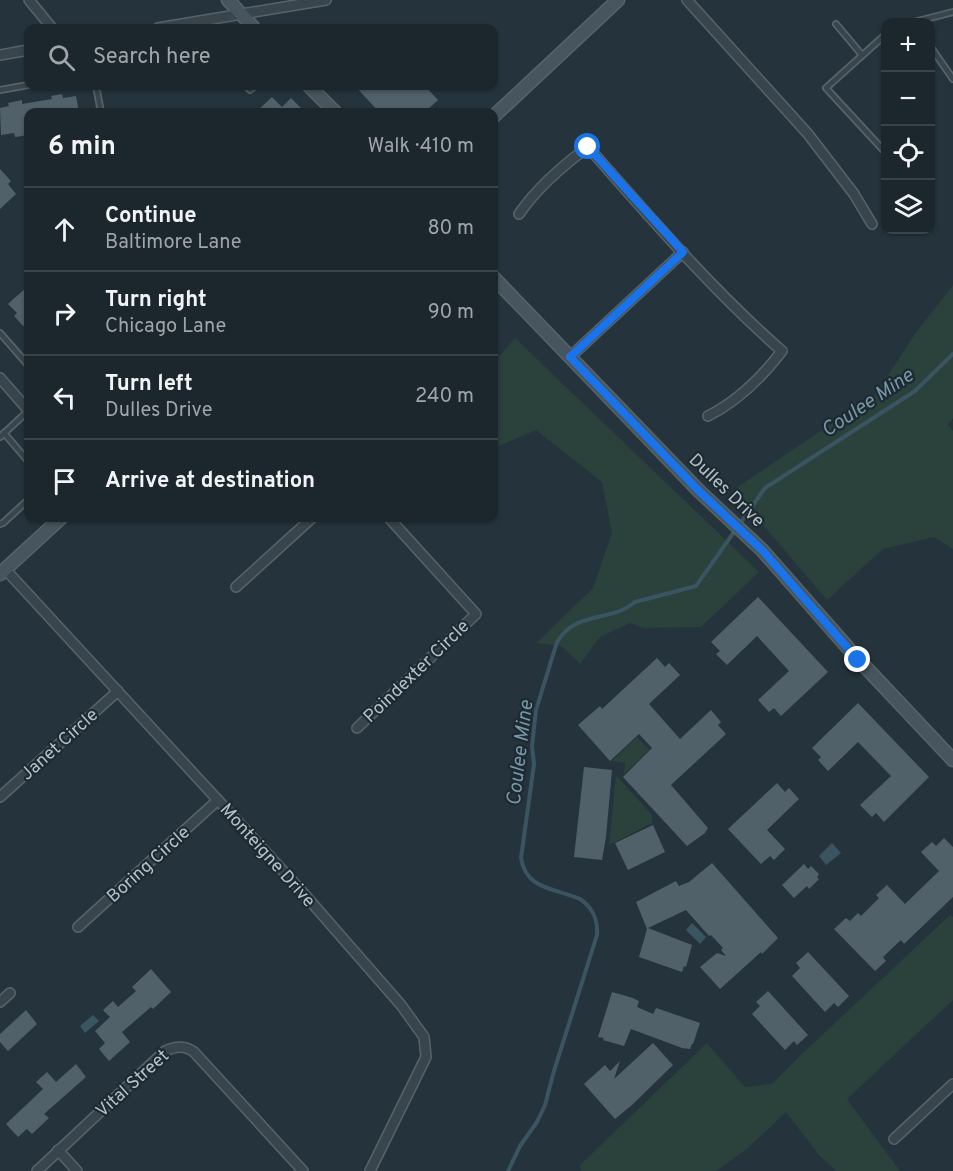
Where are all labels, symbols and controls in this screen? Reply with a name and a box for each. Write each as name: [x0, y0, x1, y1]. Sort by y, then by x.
map controls: [881, 18, 935, 234]
button: +: [881, 18, 935, 72]
search box: [24, 24, 498, 90]
icon: search: [45, 41, 78, 74]
text: Search here: [93, 44, 211, 71]
button: −: [881, 72, 935, 126]
button: locate: [881, 126, 935, 180]
text: 6 min: [48, 131, 116, 164]
route start: [574, 133, 600, 159]
text: Walk · 410 m: [368, 134, 474, 160]
button: layers: [881, 180, 935, 234]
text: Continue: [105, 203, 196, 230]
icon: ahead: [48, 213, 81, 246]
text: 80 m: [428, 216, 474, 242]
text: Baltimore Lane: [105, 230, 242, 256]
text: Turn right: [105, 287, 207, 314]
icon: right: [48, 297, 81, 330]
text: 90 m: [428, 300, 474, 326]
text: Chicago Lane: [105, 314, 226, 340]
water label: Coulee Mine: [817, 363, 920, 444]
text: Turn left: [105, 371, 193, 398]
icon: left: [48, 381, 81, 414]
text: 240 m: [415, 384, 474, 410]
text: Dulles Drive: [105, 398, 212, 424]
street label: Dulles Drive: [683, 449, 769, 533]
icon: arrive: [48, 465, 81, 498]
text: Arrive at destination: [105, 468, 315, 495]
street label: Poindexter Circle: [359, 616, 475, 729]
route end: [844, 646, 870, 672]
water label: Coulee Mine: [502, 699, 540, 807]
street label: Janet Circle: [16, 704, 104, 786]
street label: Monteigne Drive: [214, 799, 320, 913]
street label: Boring Circle: [103, 822, 195, 909]
street label: Vital Street: [92, 1045, 174, 1123]

